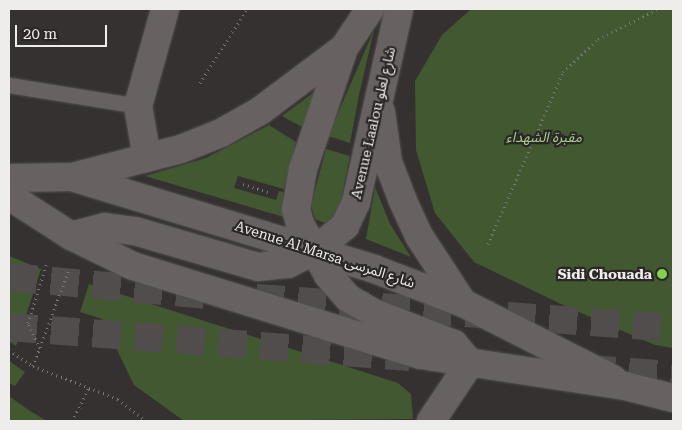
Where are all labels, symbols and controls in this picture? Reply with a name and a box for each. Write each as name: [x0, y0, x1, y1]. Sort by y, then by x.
scale bar: [18, 15, 110, 47]
text: 20 m: [23, 25, 57, 43]
street label: Avenue Laalou شارع لعلو: [347, 45, 399, 201]
park label: مقبرة الشهداء: [506, 129, 582, 145]
street label: Avenue Al Marsa شارع المرسى: [233, 217, 417, 291]
place label: Sidi Chouada: [558, 266, 652, 282]
marker: Sidi Chouada: [656, 268, 668, 280]

